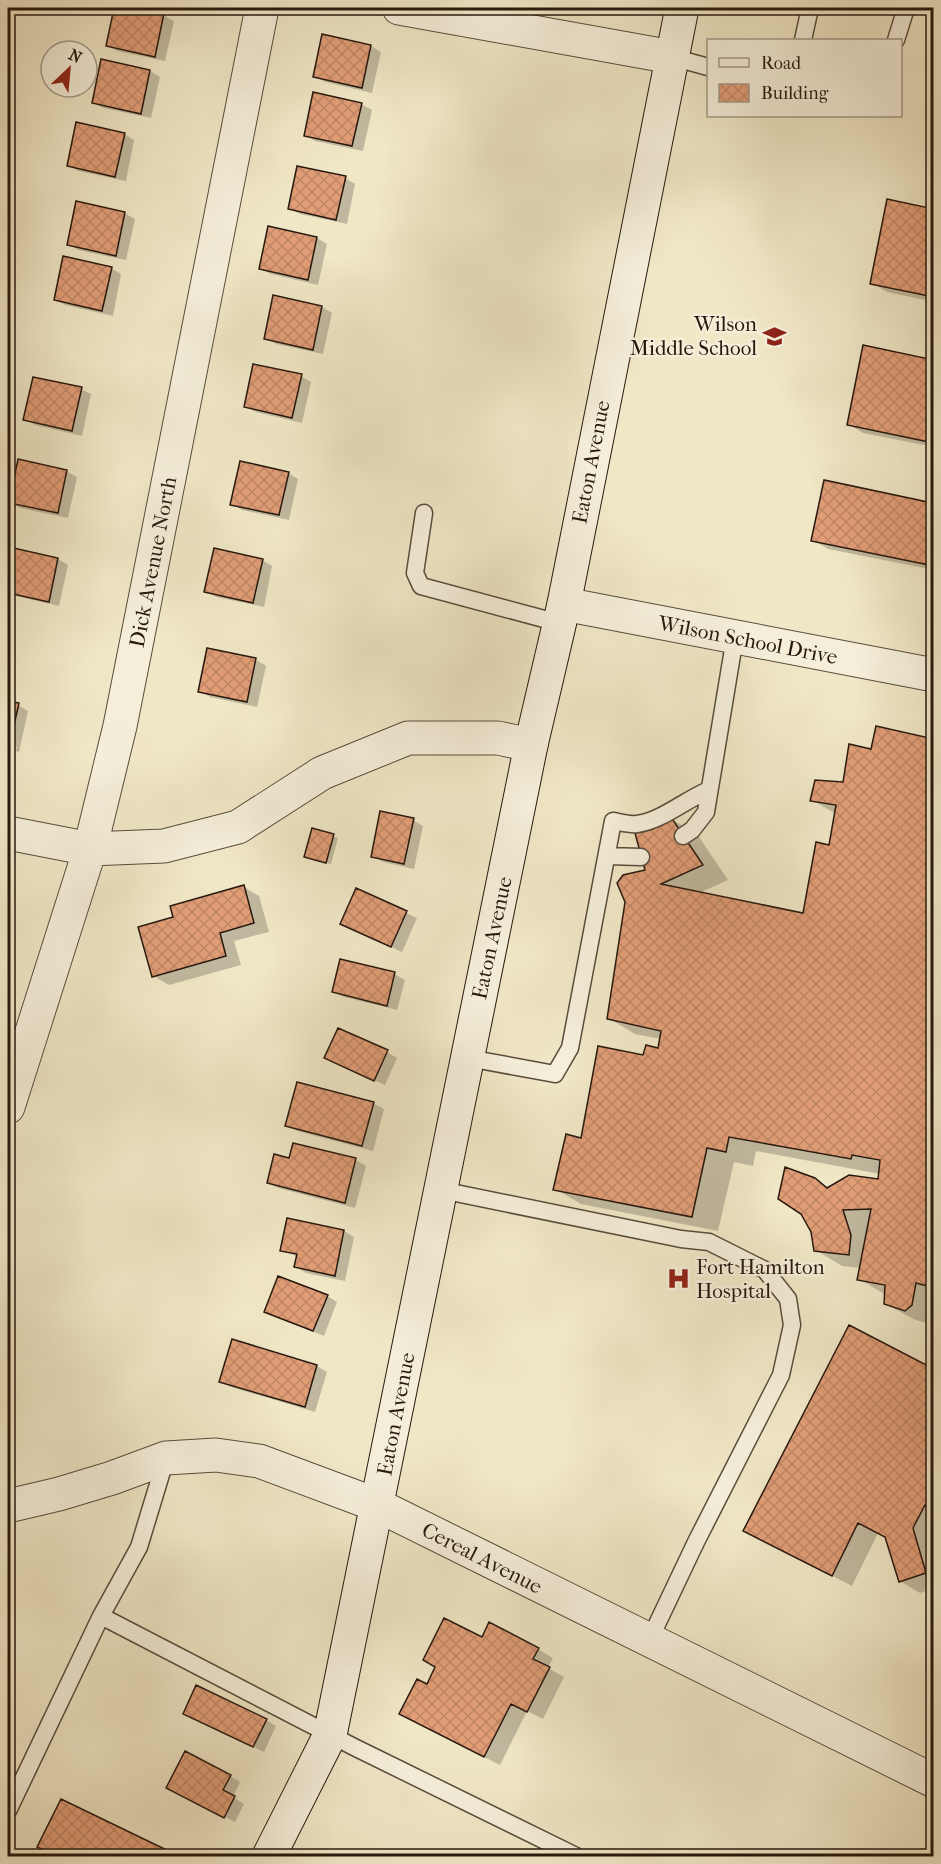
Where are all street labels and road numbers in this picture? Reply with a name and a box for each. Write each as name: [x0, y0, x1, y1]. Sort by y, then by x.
street label: Eaton Avenue: [567, 398, 615, 526]
street label: Dick Avenue North: [125, 474, 181, 649]
street label: Wilson School Drive: [655, 611, 840, 669]
street label: Eaton Avenue: [467, 874, 517, 1002]
street label: Eaton Avenue: [372, 1350, 420, 1478]
street label: Cereal Avenue: [418, 1517, 546, 1599]

